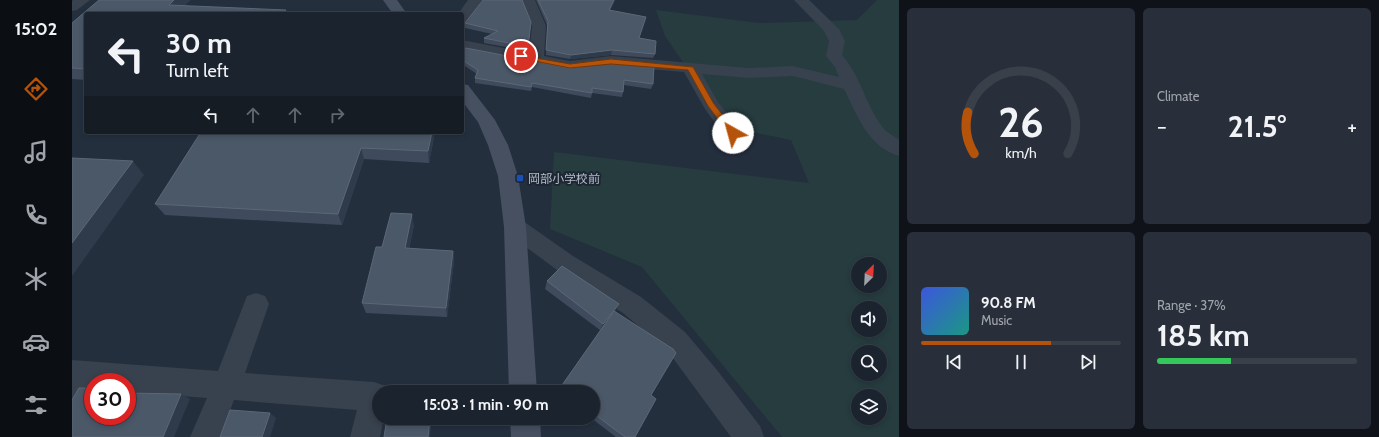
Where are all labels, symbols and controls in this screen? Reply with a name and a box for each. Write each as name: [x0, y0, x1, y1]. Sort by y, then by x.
text: 15:02: [15, 18, 57, 40]
text: 30 m: [166, 26, 232, 60]
icon: left: [100, 28, 152, 80]
pin: [504, 39, 538, 73]
icon: arrive: [510, 45, 532, 67]
text: Turn left: [166, 60, 229, 82]
icon: directions: [22, 75, 50, 103]
text: Climate: [1157, 88, 1199, 104]
text: 26: [998, 97, 1044, 147]
icon: left: [200, 104, 222, 126]
icon: ahead: [242, 104, 264, 126]
icon: ahead: [284, 104, 306, 126]
icon: right: [326, 104, 348, 126]
text: 21.5°: [1228, 108, 1286, 145]
position arrow: [712, 112, 754, 154]
text: −: [1157, 113, 1167, 140]
text: +: [1347, 113, 1357, 140]
icon: music: [22, 138, 50, 166]
text: km/h: [1005, 143, 1037, 161]
place label: 岡部小学校前: [528, 171, 600, 186]
marker: 岡部小学校前: [515, 173, 525, 183]
icon: phone: [22, 201, 50, 229]
north arrow: [851, 257, 887, 293]
map controls: [851, 257, 887, 425]
icon: climate: [22, 265, 50, 293]
text: 90.8 FM: [981, 294, 1036, 312]
text: Range · 37%: [1157, 297, 1226, 313]
button: sound: [851, 301, 887, 337]
text: Music: [981, 312, 1012, 328]
text: 185 km: [1157, 317, 1250, 354]
icon: car: [22, 328, 50, 356]
button: search: [851, 345, 887, 381]
icon: previous: [943, 351, 965, 373]
icon: pause: [1010, 351, 1032, 373]
icon: next: [1077, 351, 1099, 373]
speed limit sign: 30: [84, 373, 136, 425]
button: layers: [851, 389, 887, 425]
icon: filters: [22, 391, 50, 419]
text: 15:03 · 1 min · 90 m: [423, 396, 549, 414]

